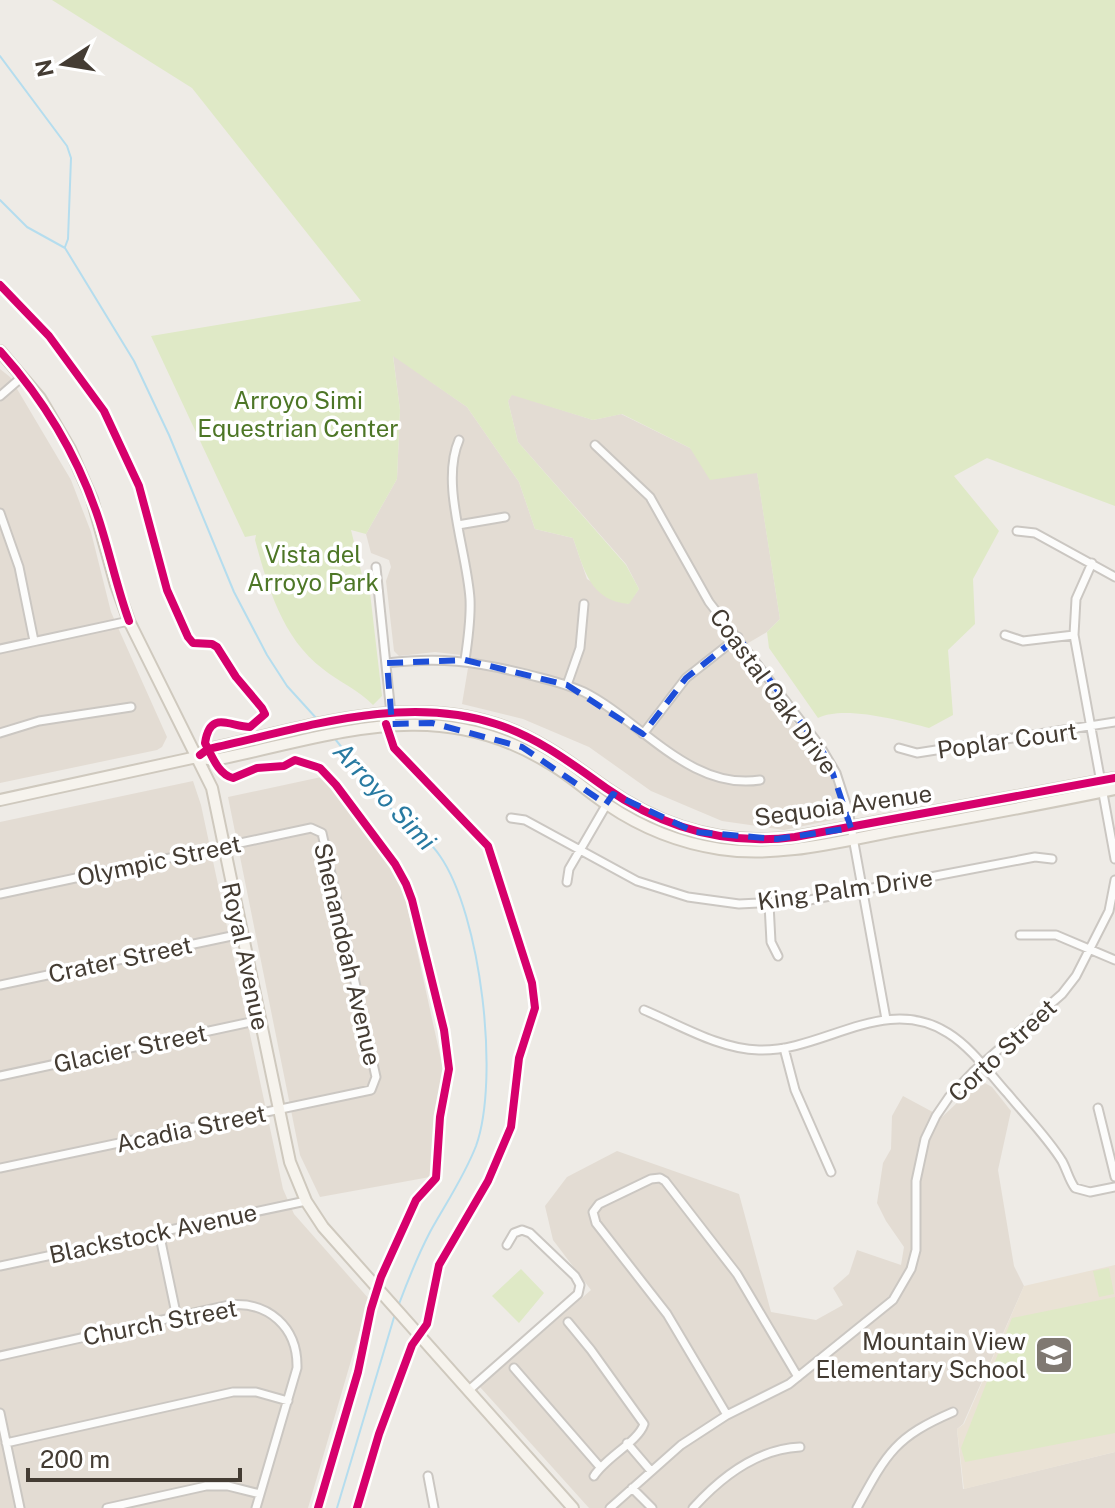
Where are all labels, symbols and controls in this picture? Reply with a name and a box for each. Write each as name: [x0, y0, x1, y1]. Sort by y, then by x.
north arrow: [24, 24, 104, 104]
text: N: [30, 57, 59, 79]
park label: Arroyo Simi Equestrian Center: [197, 386, 399, 442]
park label: Vista del Arroyo Park: [247, 540, 379, 596]
street label: Coastal Oak Drive: [705, 603, 843, 779]
street label: Poplar Court: [935, 716, 1079, 764]
water label: Arroyo Simi: [327, 736, 443, 857]
street label: Sequoia Avenue: [752, 779, 934, 831]
street label: Olympic Street: [74, 829, 244, 891]
street label: Shenandoah Avenue: [309, 840, 387, 1068]
street label: King Palm Drive: [756, 863, 934, 915]
street label: Royal Avenue: [217, 879, 275, 1033]
street label: Crater Street: [46, 930, 194, 988]
street label: Corto Street: [942, 993, 1062, 1107]
street label: Glacier Street: [51, 1018, 209, 1078]
street label: Acadia Street: [114, 1098, 268, 1158]
street label: Blackstock Avenue: [47, 1197, 259, 1269]
street label: Church Street: [81, 1293, 239, 1351]
place label: Mountain View Elementary School: [815, 1327, 1026, 1383]
school or university icon: Mountain View Elementary School: [1033, 1334, 1075, 1376]
scale bar: [28, 1432, 240, 1482]
text: 200 m: [40, 1445, 110, 1473]

